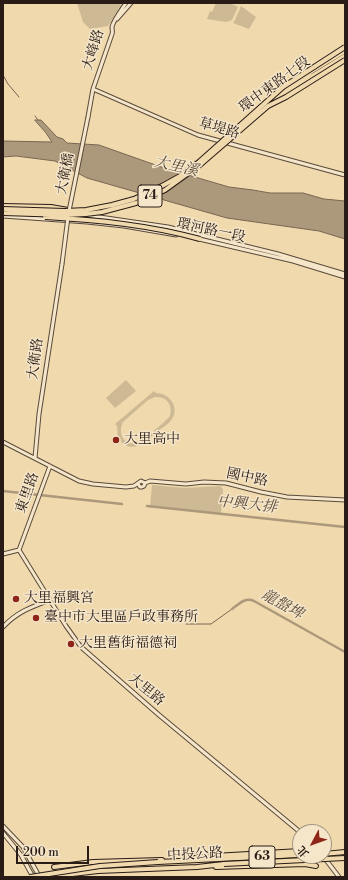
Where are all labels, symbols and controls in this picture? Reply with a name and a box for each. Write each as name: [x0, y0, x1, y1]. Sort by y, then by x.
street label: 大峰路: [80, 27, 108, 73]
street label: 環中東路七段: [236, 54, 314, 116]
street label: 草堤路: [196, 115, 242, 143]
street label: 大衛橋: [54, 152, 78, 196]
water label: 大里溪: [152, 153, 200, 181]
road number: 74: [138, 185, 162, 207]
street label: 環河路一段: [175, 216, 247, 246]
street label: 大衛路: [25, 337, 47, 381]
place label: 大里高中: [124, 432, 180, 448]
marker: 大里高中: [111, 435, 121, 445]
street label: 國中路: [225, 465, 269, 491]
street label: 東里路: [13, 470, 43, 516]
water label: 中興大排: [216, 493, 278, 517]
water label: 龍盤埤: [258, 586, 306, 624]
place label: 大里福興宮: [24, 591, 94, 607]
marker: 大里福興宮: [11, 594, 21, 604]
place label: 臺中市大里區戶政事務所: [44, 610, 198, 626]
marker: 臺中市大里區戶政事務所: [31, 613, 41, 623]
place label: 大里舊街福德祠: [79, 636, 177, 652]
marker: 大里舊街福德祠: [66, 639, 76, 649]
street label: 大里路: [125, 670, 167, 710]
north arrow: [292, 824, 332, 864]
scale bar: [18, 838, 91, 864]
text: 北: [295, 842, 313, 860]
text: 200 m: [23, 845, 59, 860]
street label: 中投公路: [167, 845, 223, 865]
road number: 63: [249, 846, 275, 868]

